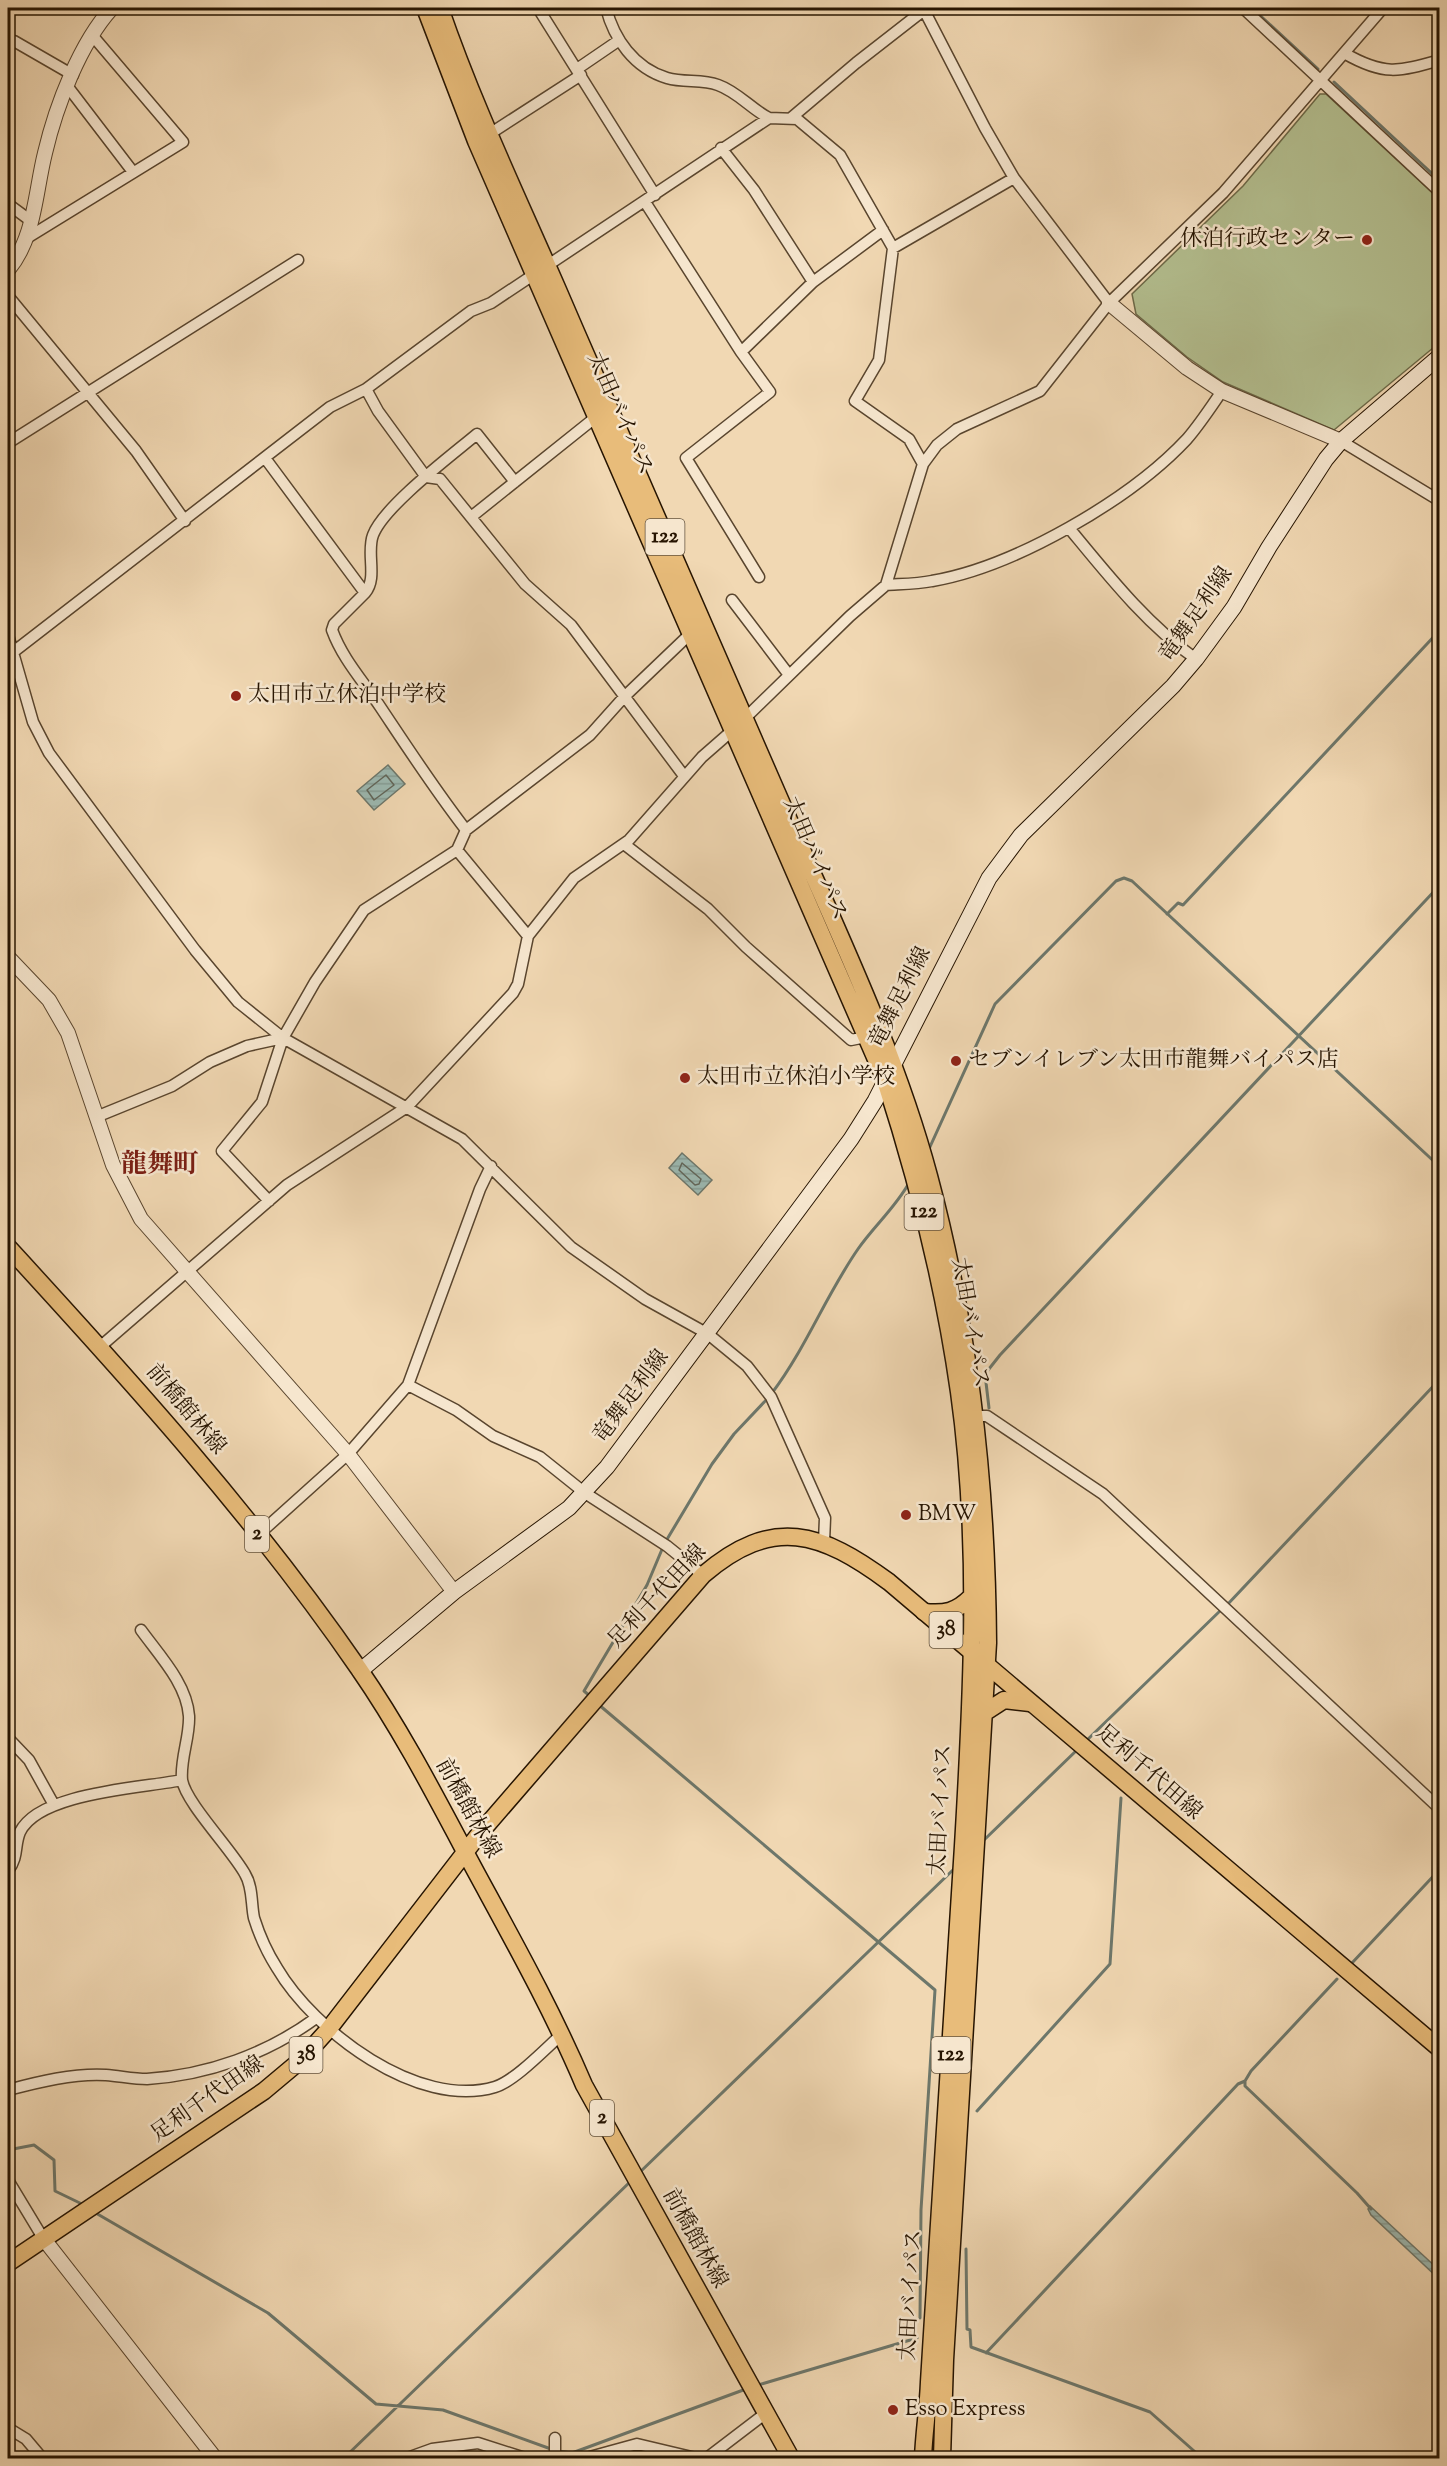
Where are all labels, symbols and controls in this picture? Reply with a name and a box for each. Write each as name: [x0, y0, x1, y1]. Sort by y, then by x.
place label: 休泊行政センター: [1180, 224, 1355, 256]
marker: 休泊行政センター: [1360, 233, 1374, 247]
street label: 太田バイパス: [578, 347, 660, 481]
road number: 122: [646, 519, 684, 555]
street label: 竜舞足利線: [1152, 561, 1242, 669]
place label: 太田市立休泊中学校: [248, 680, 446, 712]
marker: 太田市立休泊中学校: [229, 689, 243, 703]
street label: 太田バイパス: [774, 792, 854, 926]
street label: 竜舞足利線: [862, 942, 940, 1054]
place label: セブンイレブン太田市龍舞バイパス店: [968, 1045, 1339, 1077]
marker: セブンイレブン太田市龍舞バイパス店: [949, 1054, 963, 1068]
place label: 太田市立休泊小学校: [697, 1062, 895, 1094]
marker: 太田市立休泊小学校: [678, 1071, 692, 1085]
district label: 龍舞町: [121, 1147, 199, 1184]
road number: 122: [904, 1194, 944, 1230]
street label: 太田バイパス: [942, 1255, 996, 1391]
street label: 竜舞足利線: [586, 1343, 678, 1451]
street label: 前橋館林線: [137, 1358, 233, 1462]
place label: BMW: [918, 1499, 976, 1531]
marker: BMW: [899, 1508, 913, 1522]
road number: 2: [245, 1516, 269, 1552]
street label: 足利千代田線: [601, 1538, 715, 1656]
road number: 38: [930, 1612, 962, 1648]
street label: 足利千代田線: [1088, 1718, 1208, 1828]
street label: 太田バイパス: [923, 1743, 961, 1877]
street label: 前橋館林線: [426, 1753, 508, 1865]
road number: 38: [290, 2037, 322, 2073]
road number: 122: [932, 2037, 970, 2073]
street label: 足利千代田線: [145, 2049, 271, 2151]
road number: 2: [590, 2100, 614, 2136]
street label: 前橋館林線: [653, 2183, 735, 2295]
street label: 太田バイパス: [893, 2228, 931, 2362]
place label: Esso Express: [905, 2394, 1025, 2426]
marker: Esso Express: [886, 2403, 900, 2417]

